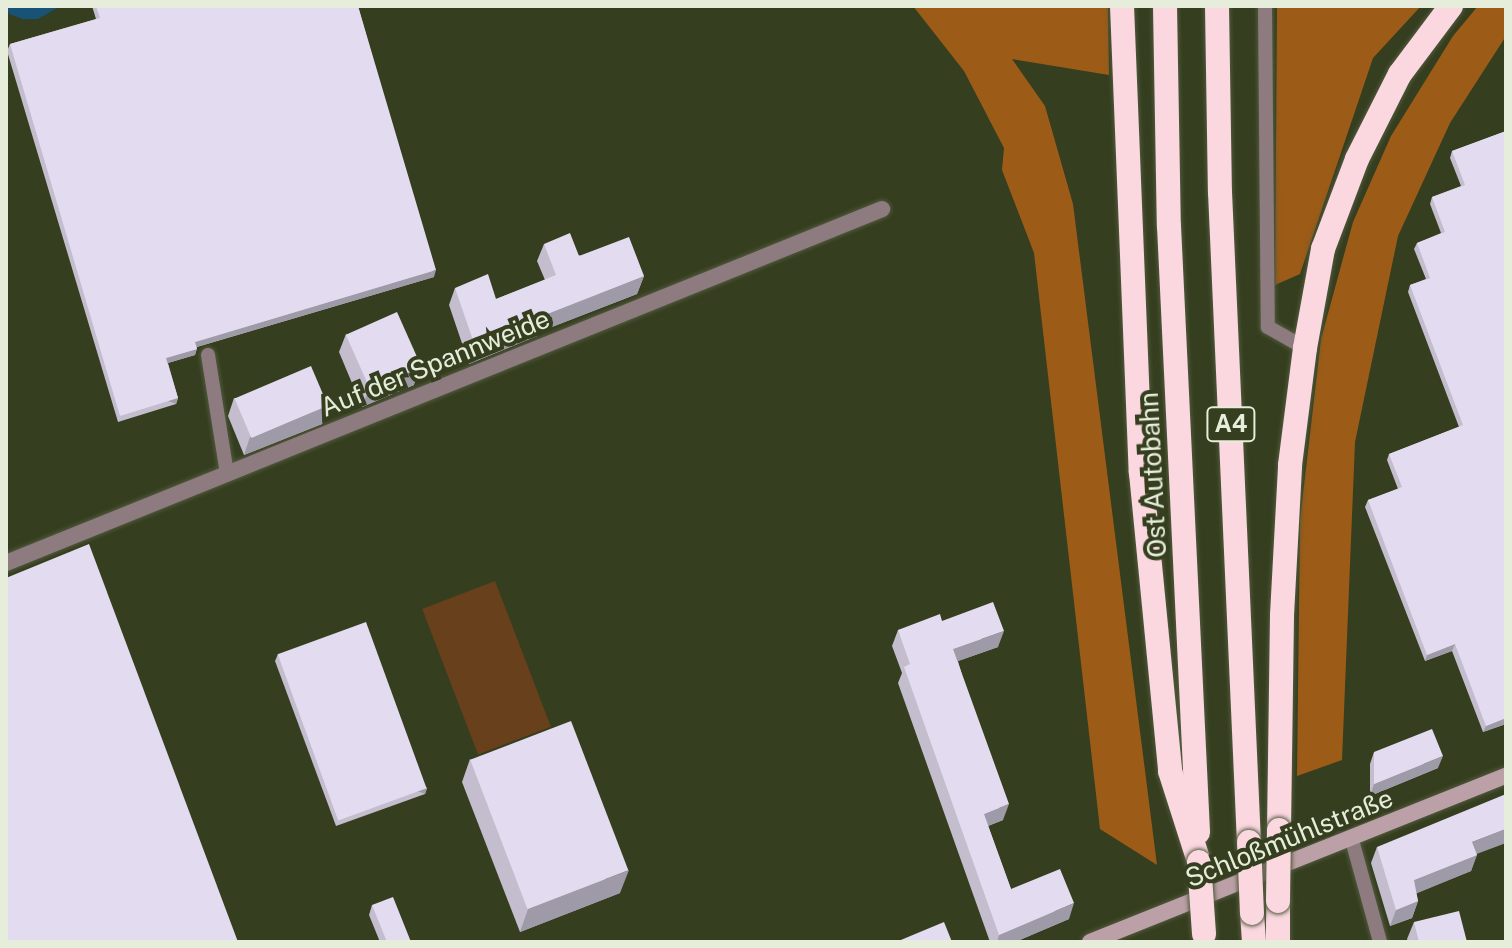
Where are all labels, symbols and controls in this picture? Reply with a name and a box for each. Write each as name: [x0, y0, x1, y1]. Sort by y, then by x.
street label: Auf der Spannweide: [316, 303, 554, 423]
street label: Ost Autobahn: [1133, 391, 1173, 559]
road number: A4: [1205, 404, 1257, 444]
street label: Schloßmühlstraße: [1181, 782, 1397, 894]

